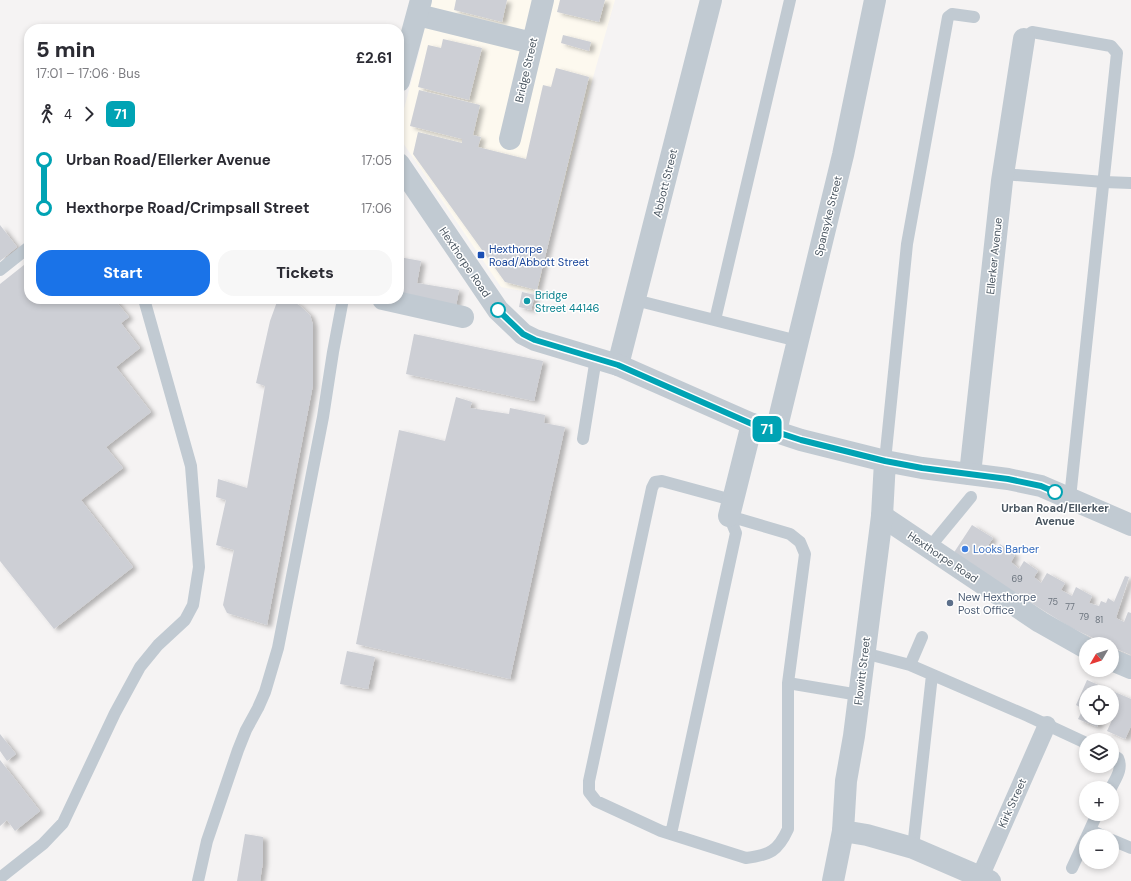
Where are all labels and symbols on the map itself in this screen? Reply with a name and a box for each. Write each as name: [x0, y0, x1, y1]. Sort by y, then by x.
street label: Bridge Street: [512, 36, 540, 104]
street label: Abbott Street: [650, 147, 680, 219]
street label: Spansyke Street: [811, 174, 845, 258]
street label: Ellerker Avenue: [983, 217, 1005, 295]
street label: Hexthorpe Road: [436, 224, 494, 300]
place label: Hexthorpe Road/Abbott Street: [489, 242, 589, 269]
marker: Hexthorpe Road/Abbott Street: [476, 250, 486, 260]
place label: Bridge Street 44146: [535, 288, 600, 315]
marker: Bridge Street 44146: [522, 296, 532, 306]
unlabelled marker: [490, 302, 506, 318]
line badge: 71: [749, 416, 785, 442]
marker: Urban Road/Ellerker Avenue: [1047, 484, 1063, 500]
place label: Urban Road/Ellerker Avenue: [1001, 501, 1109, 528]
street label: Hexthorpe Road: [905, 528, 981, 586]
place label: Looks Barber: [973, 542, 1039, 556]
marker: Looks Barber: [960, 544, 970, 554]
house number: 69: [1011, 573, 1023, 585]
place label: New Hexthorpe Post Office: [958, 590, 1036, 617]
house number: 75: [1048, 596, 1058, 608]
marker: New Hexthorpe Post Office: [945, 598, 955, 608]
house number: 77: [1065, 601, 1075, 613]
house number: 79: [1079, 611, 1089, 623]
house number: 81: [1095, 614, 1103, 626]
street label: Flowitt Street: [851, 636, 873, 706]
north arrow: [1079, 637, 1119, 677]
street label: Kirk Street: [995, 776, 1029, 830]

